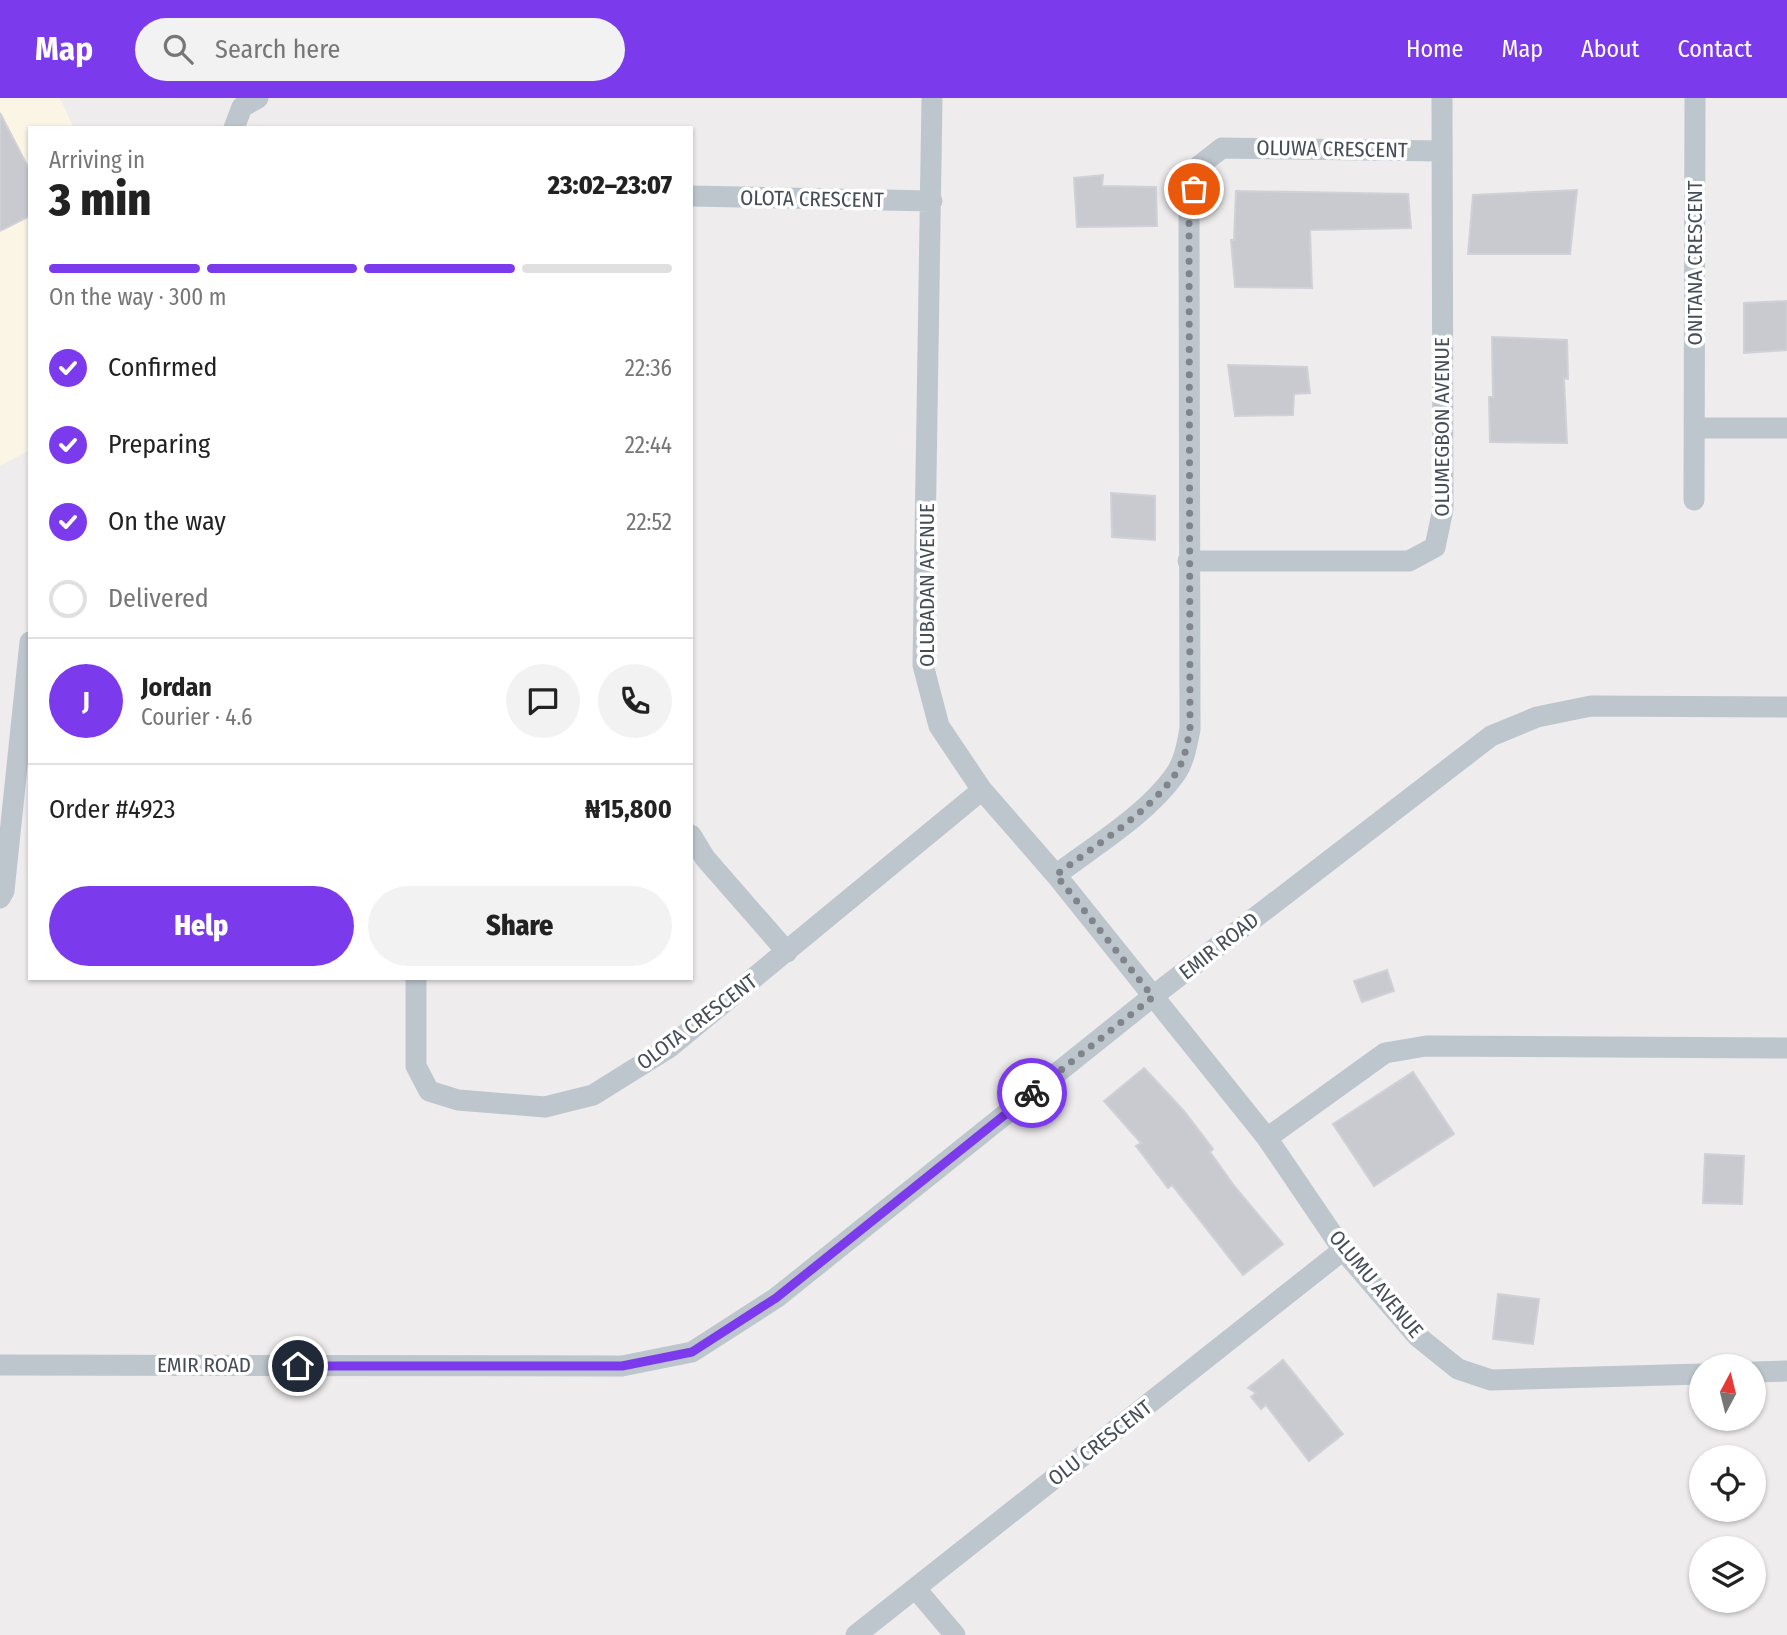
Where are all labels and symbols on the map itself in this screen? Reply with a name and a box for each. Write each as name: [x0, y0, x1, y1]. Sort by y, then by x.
street label: OLUWA CRESCENT: [1256, 135, 1408, 163]
pin: [1164, 159, 1224, 219]
street label: ONITANA CRESCENT: [1682, 180, 1708, 346]
street label: OLOTA CRESCENT: [740, 185, 884, 213]
street label: OLUMEGBON AVENUE: [1429, 337, 1455, 517]
street label: OLUBADAN AVENUE: [914, 503, 940, 667]
street label: EMIR ROAD: [1174, 907, 1264, 985]
street label: OLOTA CRESCENT: [632, 968, 762, 1076]
courier: [997, 1058, 1067, 1128]
street label: OLUMU AVENUE: [1323, 1225, 1429, 1343]
pin: [268, 1336, 328, 1396]
street label: EMIR ROAD: [157, 1352, 251, 1378]
north arrow: [1689, 1354, 1766, 1432]
street label: OLU CRESCENT: [1043, 1394, 1157, 1492]

